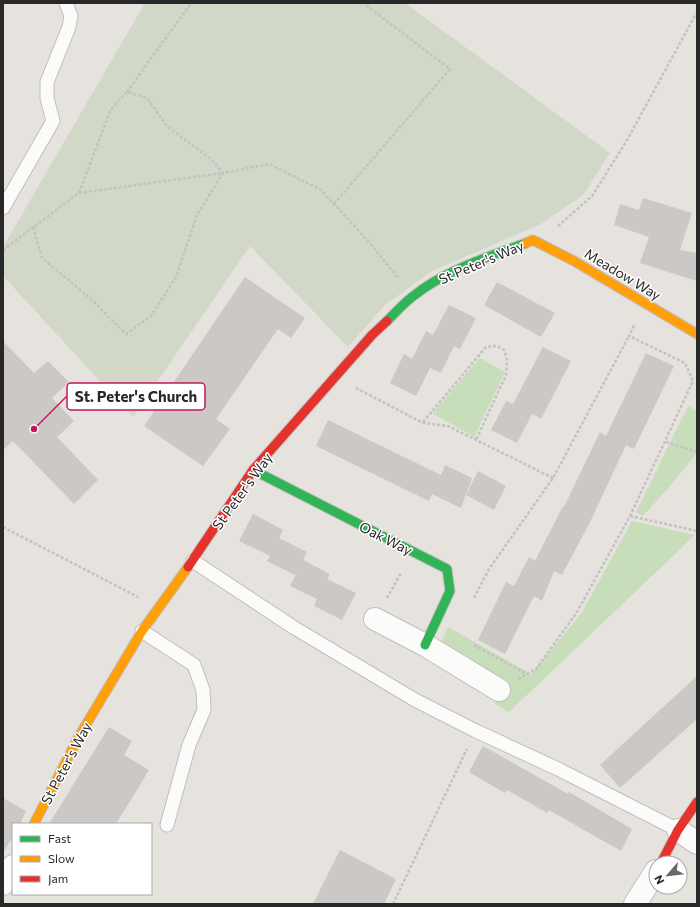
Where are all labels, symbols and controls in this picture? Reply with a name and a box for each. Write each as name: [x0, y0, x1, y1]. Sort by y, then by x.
street label: St Peter's Way: [436, 236, 526, 288]
street label: Meadow Way: [582, 245, 664, 303]
callout: St. Peter's Church: [67, 383, 205, 410]
text: St. Peter's Church: [75, 387, 197, 405]
street label: St Peter's Way: [208, 449, 276, 533]
street label: Oak Way: [357, 517, 415, 559]
street label: St Peter's Way: [37, 719, 95, 807]
legend: [12, 823, 152, 895]
text: Fast: [48, 831, 71, 845]
text: Slow: [48, 851, 75, 865]
north arrow: [648, 855, 688, 895]
text: Jam: [48, 871, 68, 886]
text: N: [651, 873, 666, 887]

